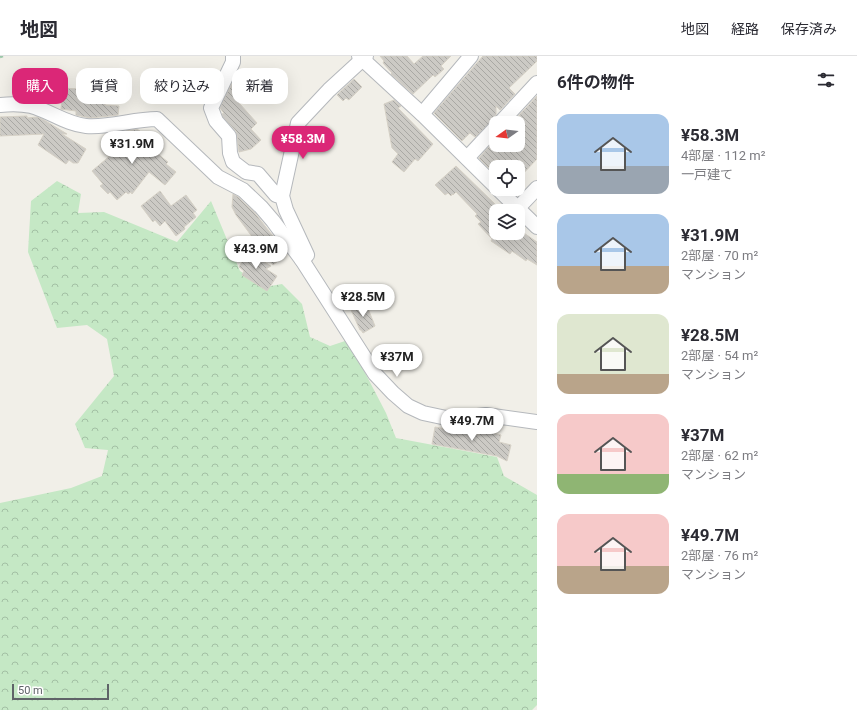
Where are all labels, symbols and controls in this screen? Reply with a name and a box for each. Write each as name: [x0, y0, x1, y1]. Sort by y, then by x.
text: 地図: [20, 18, 58, 41]
text: 地図: [681, 21, 709, 37]
text: 経路: [731, 21, 759, 37]
text: 保存済み: [781, 21, 837, 37]
chip: 購入: [12, 68, 68, 104]
chip: 賃貸: [76, 68, 132, 104]
chip: 絞り込み: [140, 68, 224, 104]
chip: 新着: [232, 68, 288, 104]
icon: filters: [815, 69, 837, 91]
text: 6件の物件: [557, 72, 635, 92]
north arrow: [489, 116, 525, 152]
map controls: [489, 116, 525, 240]
text: ¥58.3M: [681, 125, 739, 145]
pin: ¥58.3M: [270, 126, 336, 160]
icon: home: [589, 130, 637, 178]
pin: ¥31.9M: [99, 131, 165, 165]
text: ¥58.3M: [281, 131, 325, 146]
text: ¥31.9M: [110, 136, 154, 151]
text: 4部屋 · 112 m²: [681, 148, 765, 163]
button: locate: [489, 160, 525, 196]
text: 一戸建て: [681, 167, 733, 182]
button: layers: [489, 204, 525, 240]
text: ¥31.9M: [681, 225, 739, 245]
icon: home: [589, 230, 637, 278]
pin: ¥43.9M: [223, 236, 289, 270]
text: ¥43.9M: [234, 241, 278, 256]
text: 2部屋 · 70 m²: [681, 248, 758, 263]
text: マンション: [681, 267, 746, 282]
pin: ¥28.5M: [330, 284, 396, 318]
text: ¥28.5M: [341, 289, 385, 304]
text: ¥28.5M: [681, 325, 739, 345]
icon: home: [589, 330, 637, 378]
pin: ¥37M: [373, 344, 421, 378]
text: 2部屋 · 54 m²: [681, 348, 758, 363]
text: ¥37M: [380, 349, 414, 364]
text: マンション: [681, 367, 746, 382]
pin: ¥49.7M: [439, 408, 505, 442]
text: ¥49.7M: [450, 413, 494, 428]
text: ¥37M: [681, 425, 725, 445]
icon: home: [589, 430, 637, 478]
text: 2部屋 · 62 m²: [681, 448, 758, 463]
text: マンション: [681, 467, 746, 482]
text: ¥49.7M: [681, 525, 739, 545]
icon: home: [589, 530, 637, 578]
text: 2部屋 · 76 m²: [681, 548, 758, 563]
text: マンション: [681, 567, 746, 582]
scale bar: [12, 682, 109, 701]
text: 50 m: [18, 684, 43, 697]

